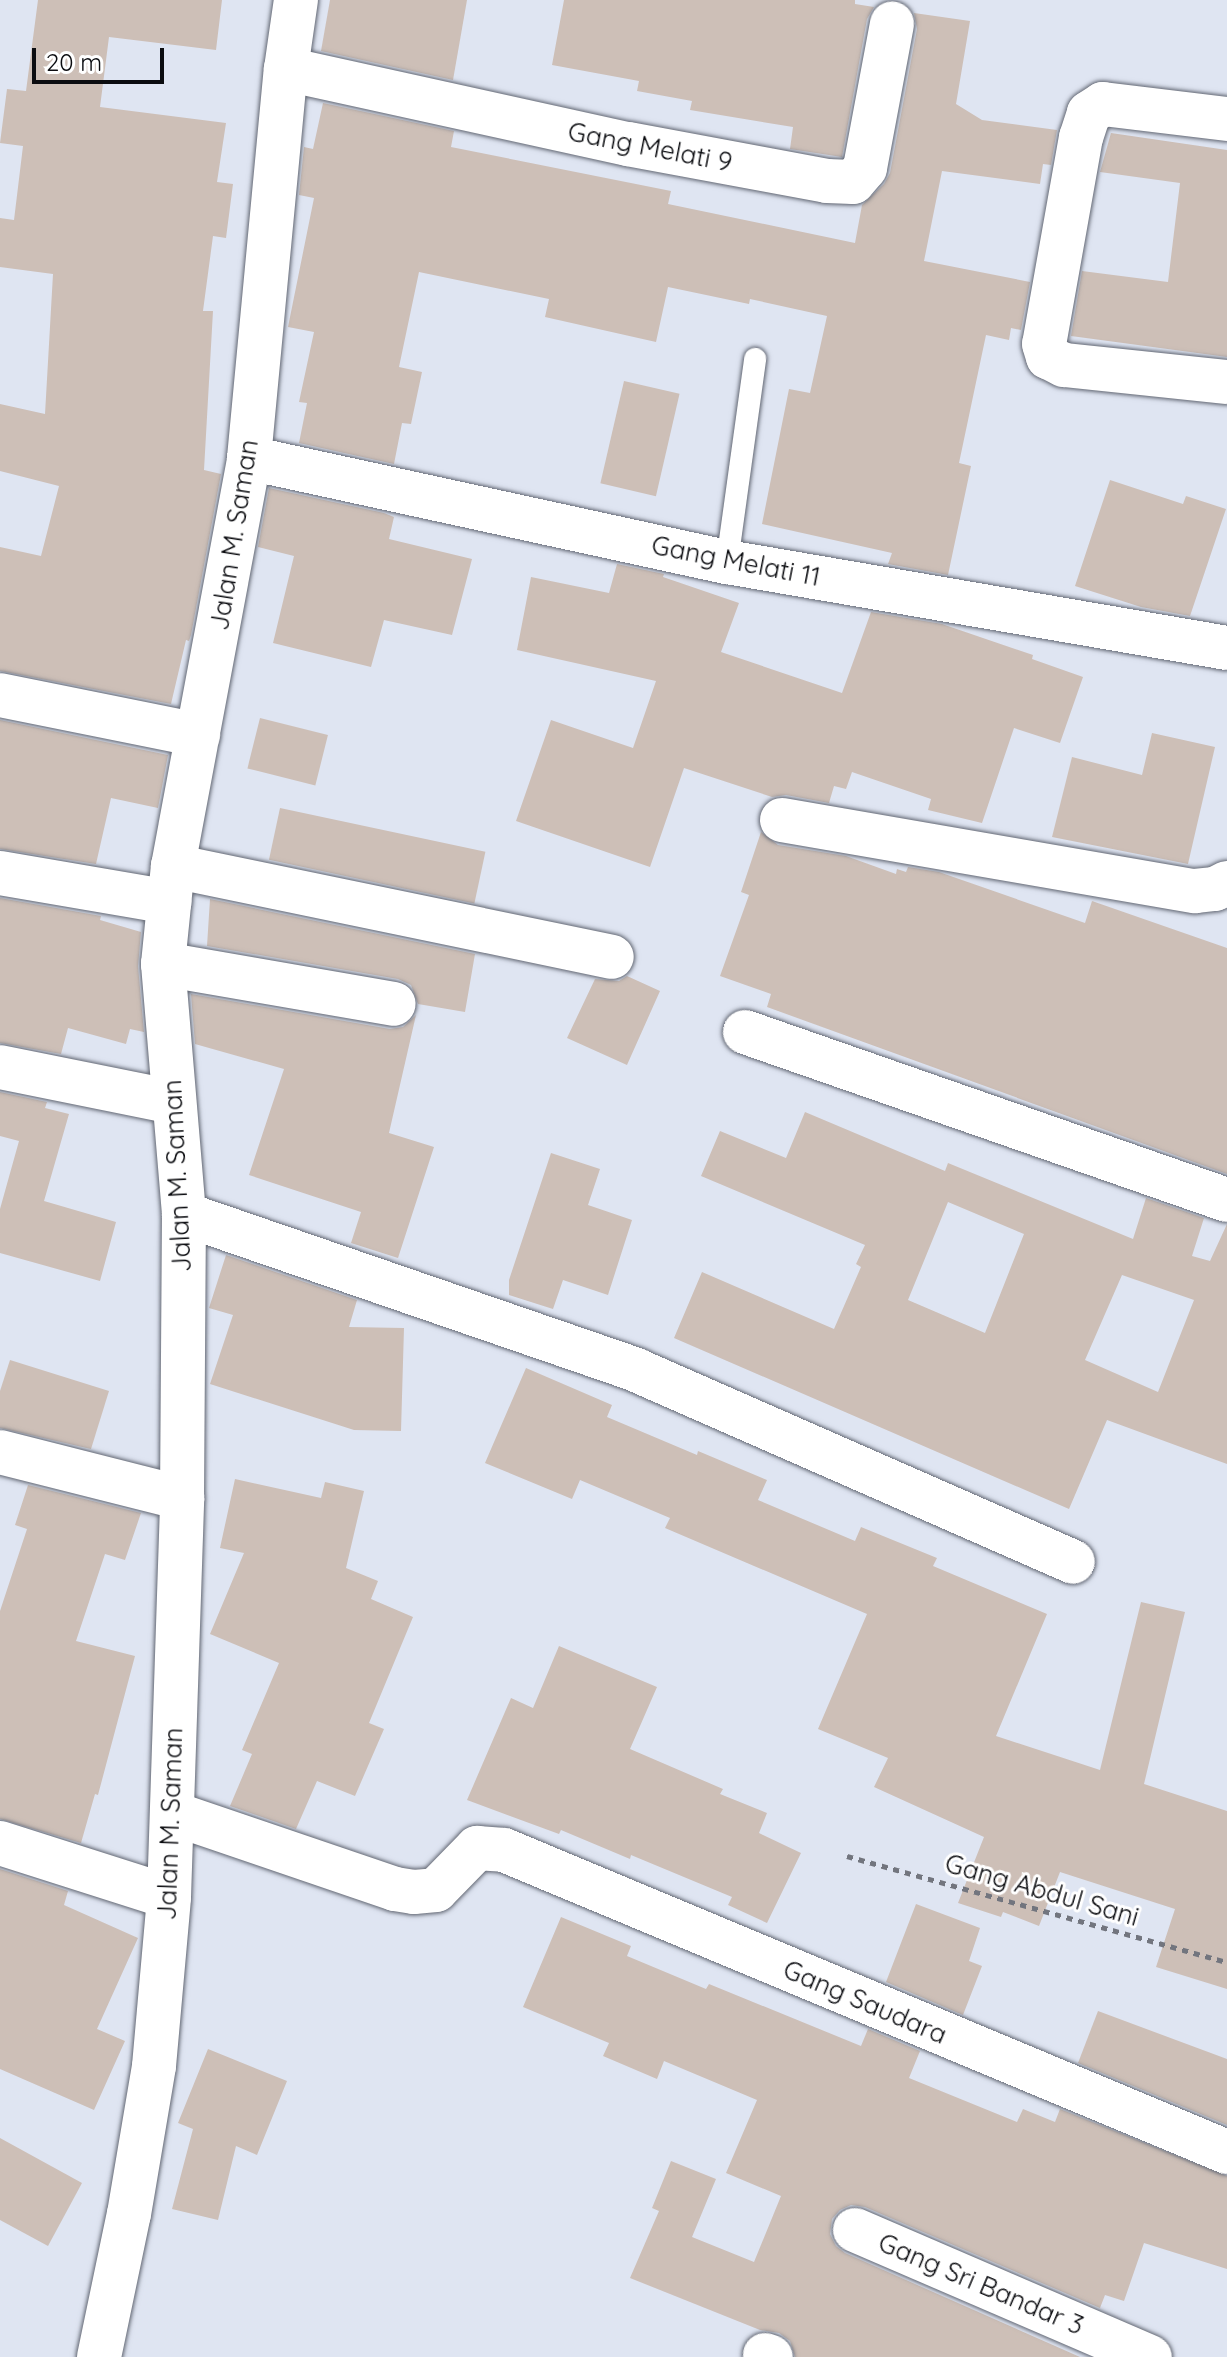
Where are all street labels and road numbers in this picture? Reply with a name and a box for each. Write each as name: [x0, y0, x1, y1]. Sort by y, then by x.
street label: Gang Melati 9: [565, 116, 735, 178]
street label: Jalan M. Saman: [204, 437, 264, 633]
street label: Gang Melati 11: [649, 529, 823, 593]
street label: Jalan M. Saman: [156, 1079, 198, 1273]
street label: Jalan M. Saman: [151, 1727, 189, 1921]
street label: Gang Abdul Sani: [942, 1847, 1142, 1933]
street label: Gang Saudara: [779, 1954, 951, 2050]
street label: Gang Sri Bandar 3: [874, 2227, 1088, 2341]

